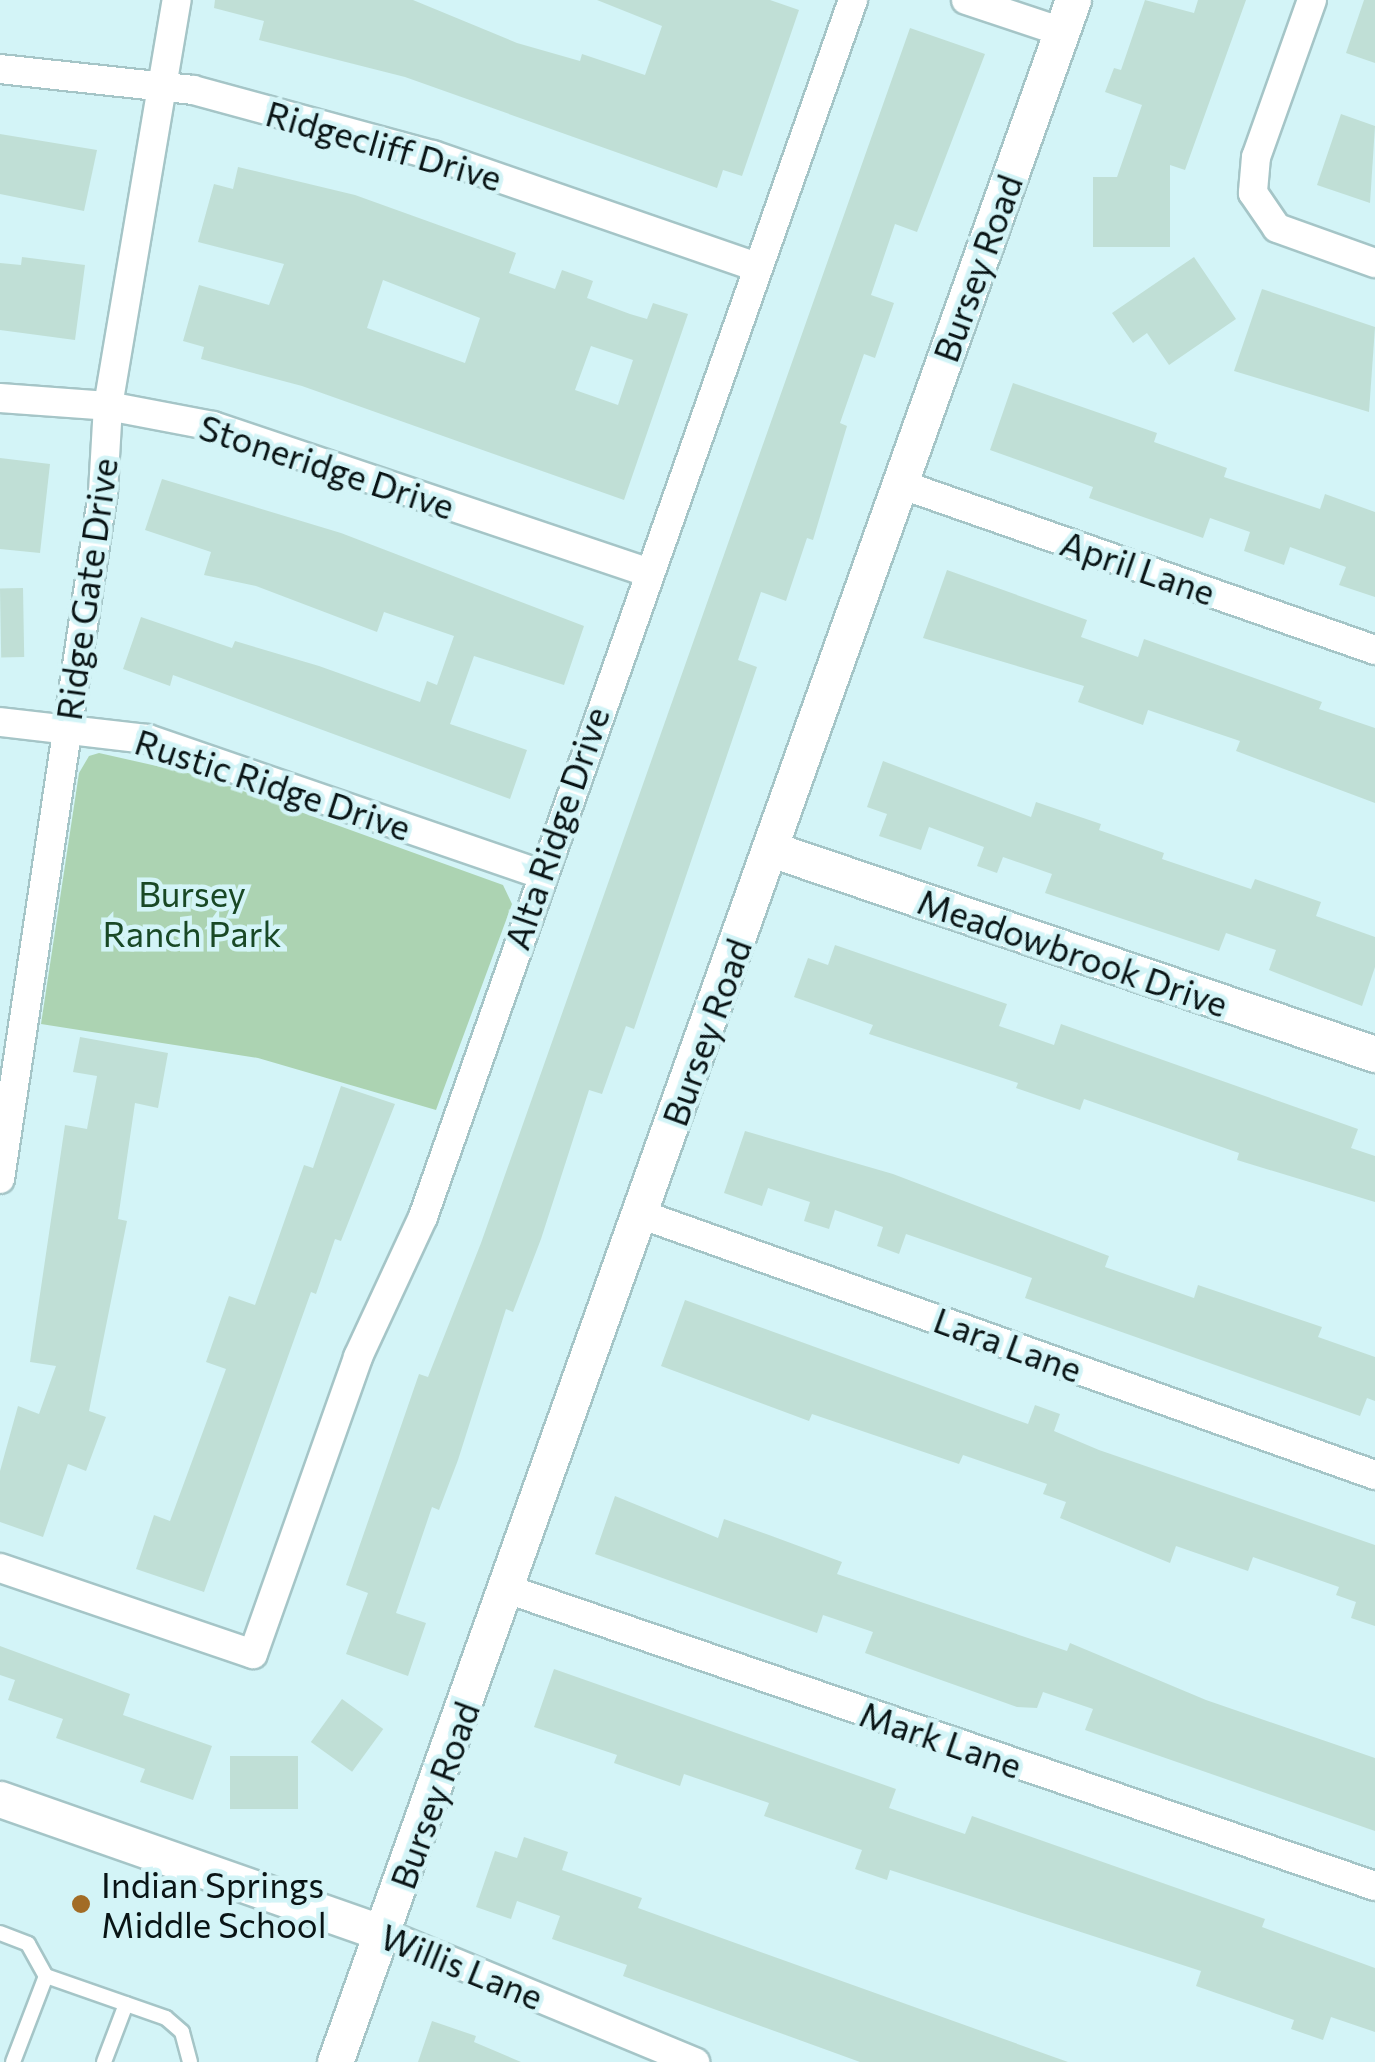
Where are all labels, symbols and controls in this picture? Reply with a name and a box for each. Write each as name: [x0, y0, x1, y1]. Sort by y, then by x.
street label: Ridgecliff Drive: [261, 91, 507, 199]
street label: Bursey Road: [924, 169, 1030, 367]
street label: Stoneridge Drive: [194, 405, 460, 527]
street label: Ridge Gate Drive: [47, 455, 125, 723]
street label: April Lane: [1055, 521, 1221, 613]
street label: Alta Ridge Drive: [495, 701, 617, 955]
street label: Rustic Ridge Drive: [130, 720, 416, 848]
park label: Bursey Ranch Park: [103, 872, 281, 954]
street label: Meadowbrook Drive: [913, 879, 1233, 1025]
street label: Bursey Road: [653, 933, 759, 1131]
street label: Lara Lane: [929, 1298, 1087, 1390]
street label: Mark Lane: [855, 1692, 1027, 1786]
street label: Bursey Road: [381, 1696, 487, 1894]
place label: Indian Springs Middle School: [101, 1863, 327, 1945]
marker: Indian Springs Middle School: [70, 1893, 92, 1915]
street label: Willis Lane: [375, 1915, 549, 2017]

